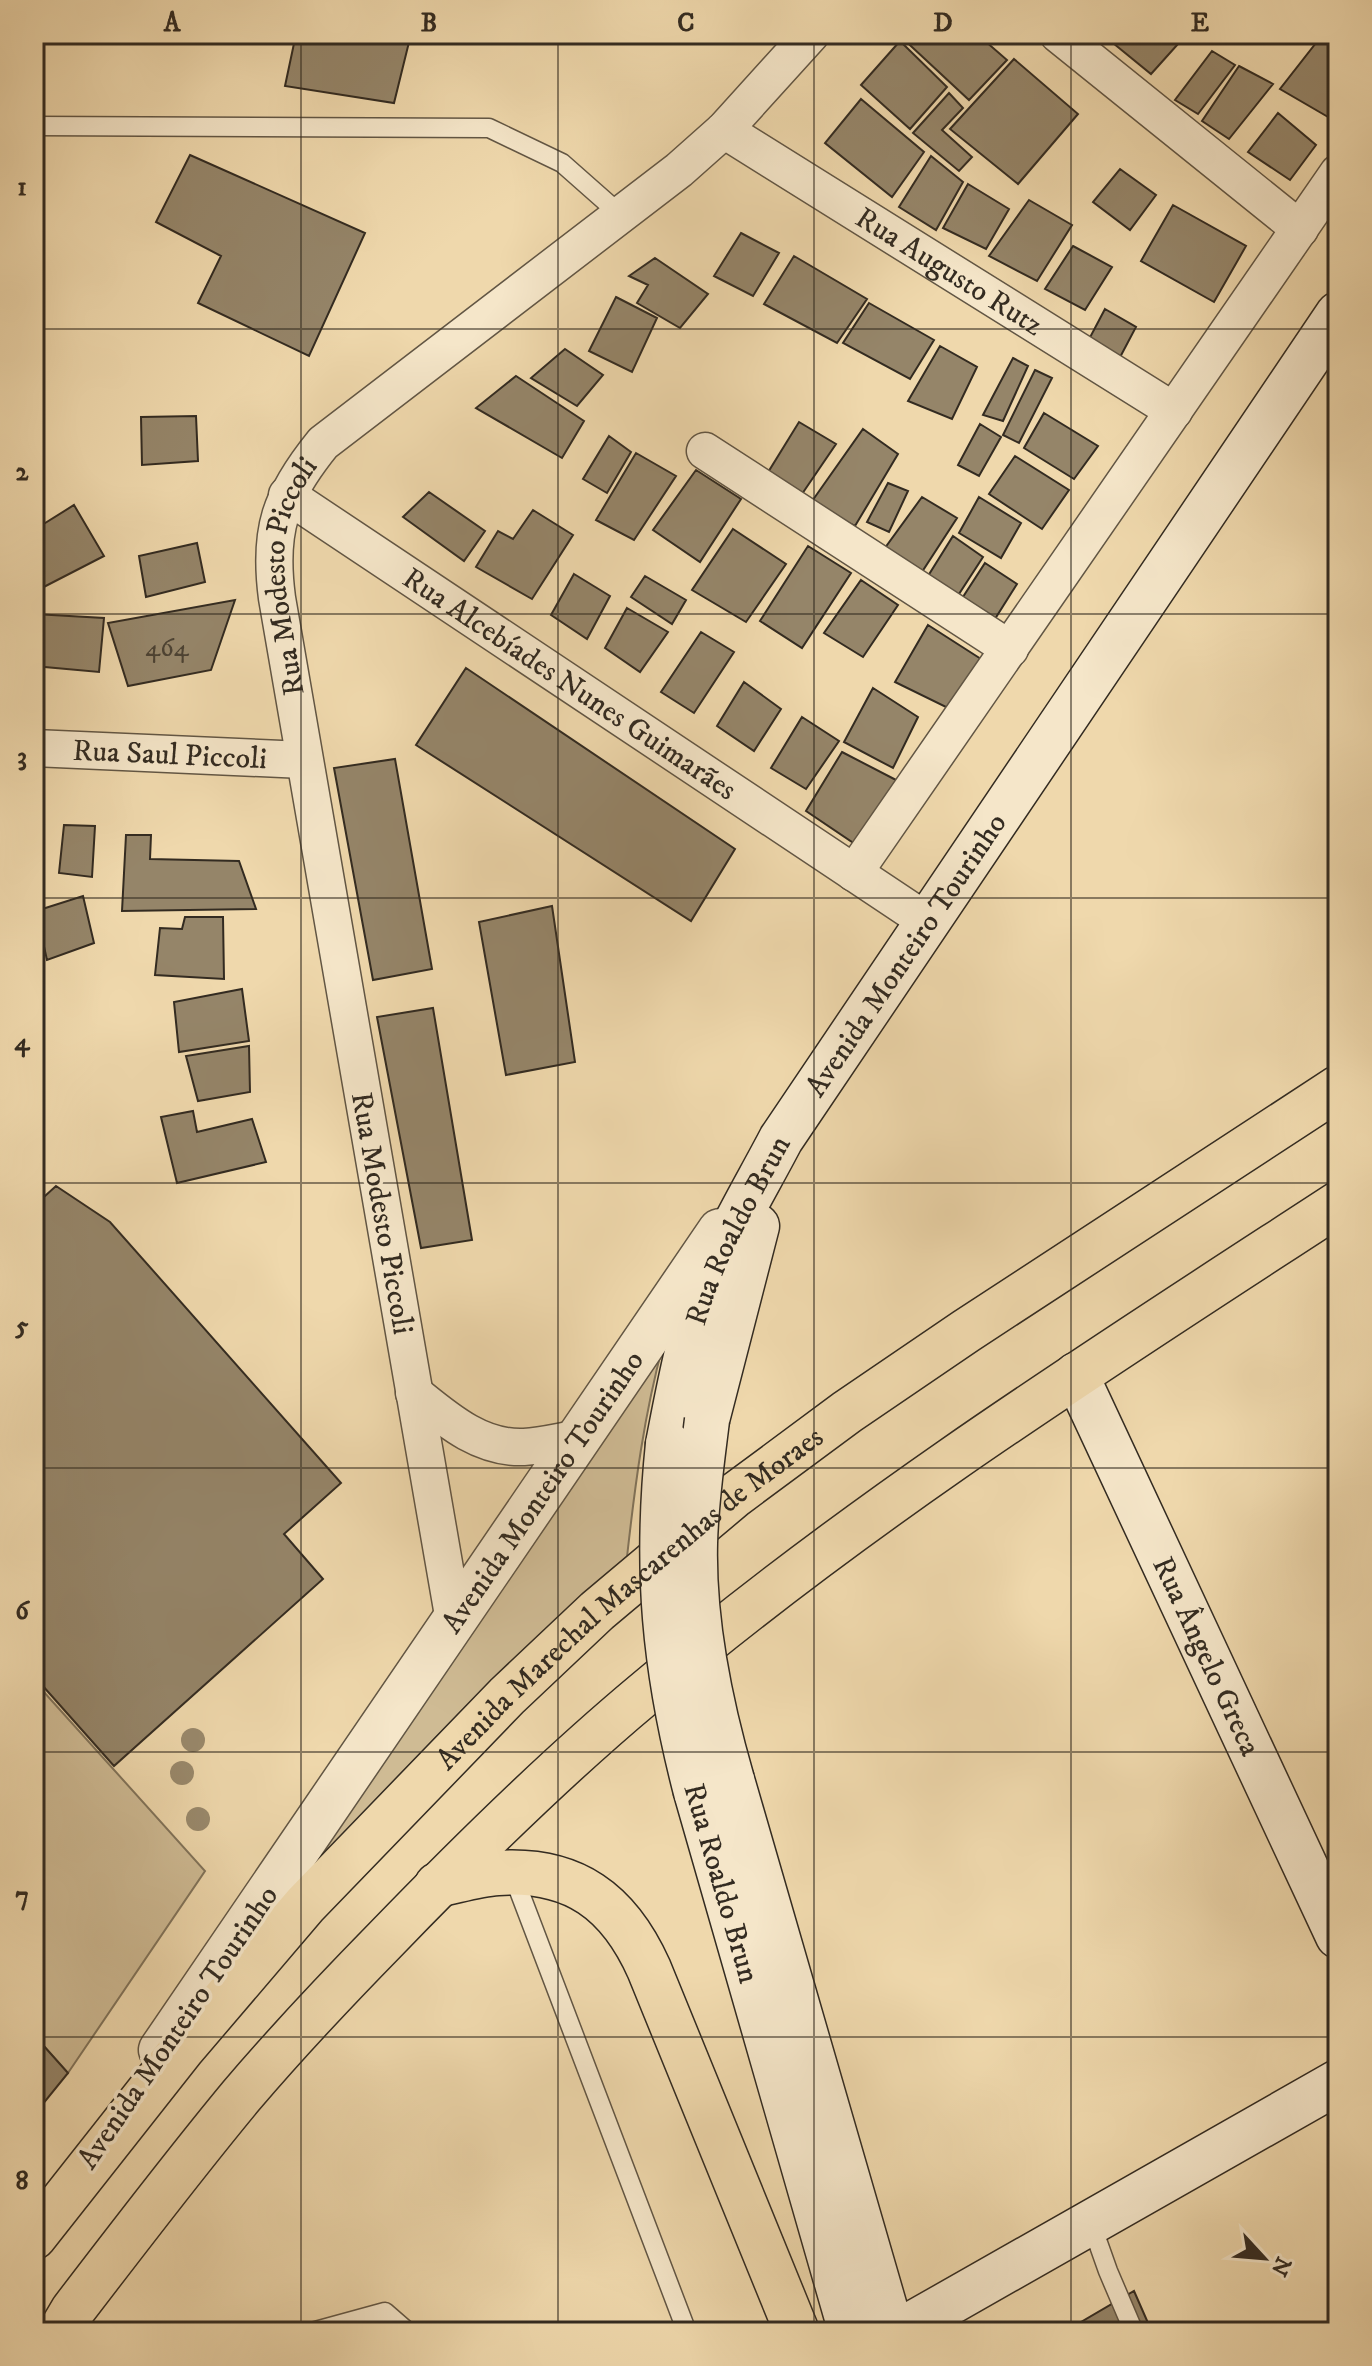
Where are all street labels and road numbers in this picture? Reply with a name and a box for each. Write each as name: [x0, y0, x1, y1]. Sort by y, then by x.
street label: Rua Augusto Rutz: [848, 200, 1049, 345]
street label: Rua Modesto Piccoli: [257, 450, 326, 698]
street label: Rua Alcebíades Nunes Guimarães: [395, 560, 743, 809]
street label: Rua Saul Piccoli: [72, 733, 268, 778]
street label: Avenida Monteiro Tourinho: [798, 807, 1016, 1104]
street label: Rua Modesto Piccoli: [342, 1089, 421, 1337]
street label: Rua Roaldo Brun: [678, 1130, 800, 1330]
street label: Avenida Monteiro Tourinho: [434, 1344, 653, 1641]
street label: Avenida Marechal Mascarenhas de Moraes: [429, 1419, 831, 1778]
street label: Rua Ângelo Greca: [1143, 1551, 1268, 1762]
street label: Rua Roaldo Brun: [674, 1779, 767, 1988]
street label: Avenida Monteiro Tourinho: [70, 1879, 287, 2177]

